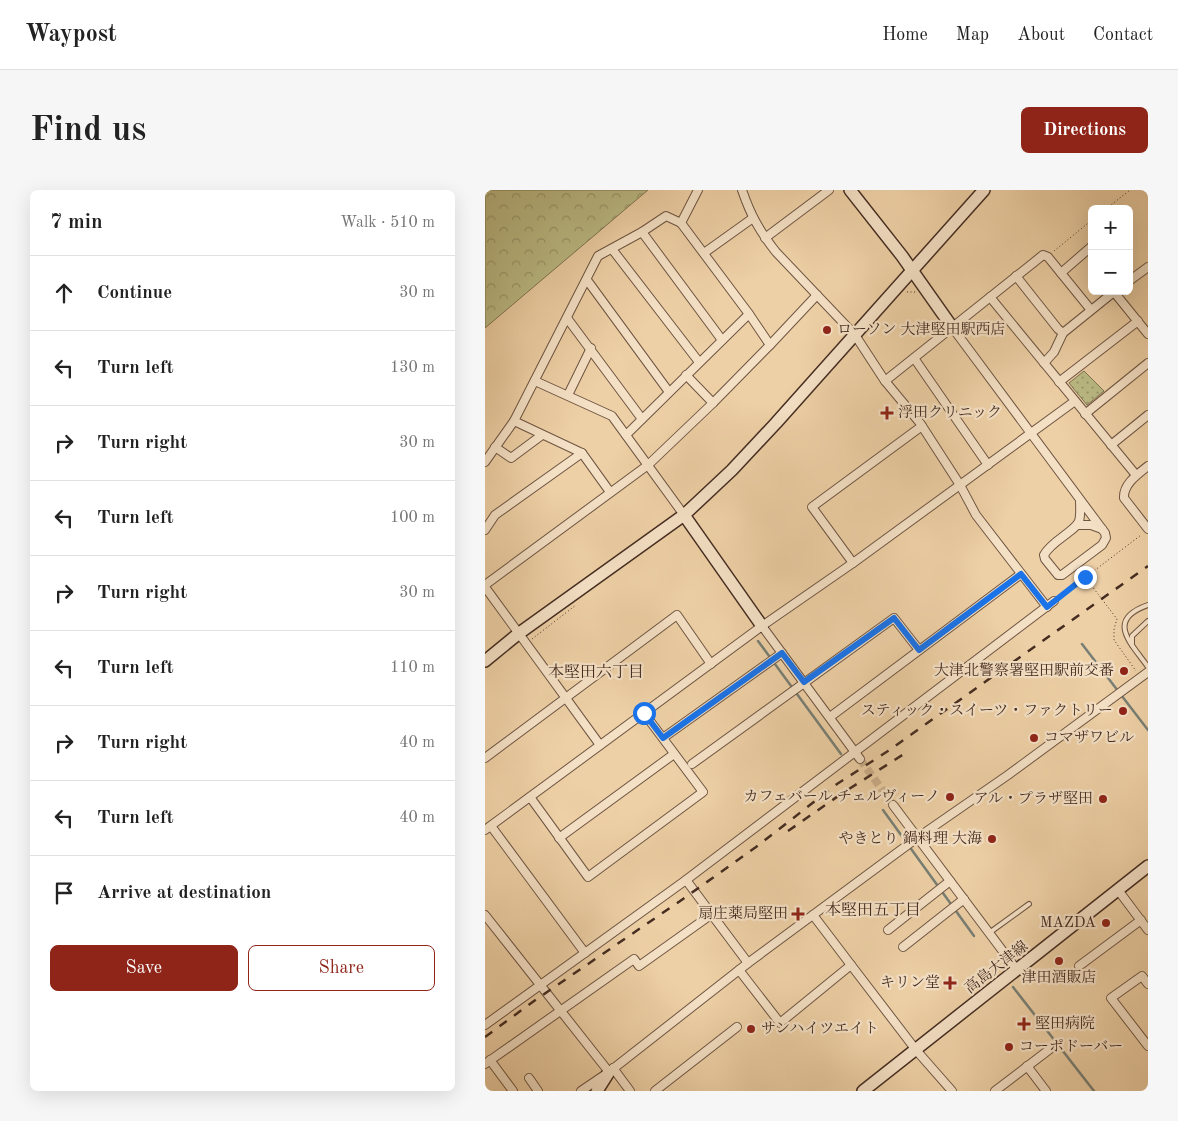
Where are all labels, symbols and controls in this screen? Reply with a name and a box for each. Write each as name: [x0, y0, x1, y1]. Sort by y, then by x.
text: Waypost: [25, 23, 117, 47]
text: Home: [882, 26, 928, 44]
text: Map: [956, 26, 989, 44]
text: About: [1017, 26, 1065, 44]
text: Contact: [1093, 26, 1153, 44]
button: Directions: [1021, 107, 1148, 153]
text: Find us: [30, 113, 146, 148]
map controls: [1088, 205, 1133, 295]
button: +: [1088, 205, 1133, 250]
text: 7 min: [50, 212, 103, 233]
text: Walk · 510 m: [340, 215, 435, 231]
button: −: [1088, 250, 1133, 295]
icon: ahead: [50, 279, 78, 307]
text: Continue: [97, 284, 172, 303]
text: 30 m: [399, 285, 435, 301]
place label: ローソン 大津堅田駅西店: [837, 321, 1006, 338]
marker: ローソン 大津堅田駅西店: [821, 324, 833, 336]
icon: left: [50, 354, 78, 382]
text: Turn left: [97, 359, 174, 378]
text: 130 m: [390, 360, 435, 376]
place label: 浮田クリニック: [898, 404, 1002, 421]
marker: 浮田クリニック: [880, 406, 894, 420]
icon: right: [50, 429, 78, 457]
text: Turn right: [97, 434, 187, 453]
text: 30 m: [399, 435, 435, 451]
icon: left: [50, 504, 78, 532]
text: Turn left: [97, 509, 174, 528]
text: 100 m: [390, 510, 435, 526]
route end: [1074, 566, 1097, 589]
icon: right: [50, 579, 78, 607]
text: Turn right: [97, 584, 187, 603]
text: 30 m: [399, 585, 435, 601]
icon: left: [50, 654, 78, 682]
text: Turn left: [97, 659, 174, 678]
text: 110 m: [390, 660, 435, 676]
place label: 大津北警察署堅田駅前交番: [934, 662, 1114, 679]
district label: 本堅田六丁目: [548, 663, 644, 681]
marker: 大津北警察署堅田駅前交番: [1118, 665, 1130, 677]
route start: [633, 702, 656, 725]
place label: スティック・スイーツ・ファクトリー: [861, 703, 1113, 719]
marker: スティック・スイーツ・ファクトリー: [1117, 705, 1129, 717]
icon: right: [50, 729, 78, 757]
place label: コマザワビル: [1044, 729, 1134, 746]
marker: コマザワビル: [1028, 732, 1040, 744]
text: Turn right: [97, 734, 187, 753]
text: 40 m: [399, 735, 435, 751]
place label: カフェバール チェルヴィーノ: [743, 788, 940, 805]
place label: アル・プラザ堅田: [974, 790, 1093, 807]
marker: カフェバール チェルヴィーノ: [944, 791, 956, 803]
marker: アル・プラザ堅田: [1097, 793, 1109, 805]
icon: left: [50, 804, 78, 832]
text: Turn left: [97, 809, 174, 828]
text: 40 m: [399, 810, 435, 826]
place label: やきとり 鍋料理 大海: [839, 830, 982, 847]
marker: やきとり 鍋料理 大海: [986, 833, 998, 845]
icon: arrive: [50, 879, 78, 907]
text: Arrive at destination: [97, 884, 271, 903]
district label: 本堅田五丁目: [825, 901, 921, 919]
place label: 扇庄薬局堅田: [698, 905, 788, 922]
marker: 扇庄薬局堅田: [792, 908, 804, 920]
place label: MAZDA: [1040, 916, 1097, 931]
marker: MAZDA: [1100, 917, 1112, 929]
street label: 高島大津線: [962, 937, 1031, 997]
button: Save: [50, 945, 238, 991]
button: Share: [248, 945, 435, 991]
marker: 津田酒販店: [1053, 955, 1065, 967]
place label: 津田酒販店: [1021, 969, 1097, 986]
place label: キリン堂: [880, 974, 940, 991]
marker: キリン堂: [944, 977, 956, 989]
place label: 堅田病院: [1035, 1015, 1095, 1032]
marker: 堅田病院: [1017, 1017, 1031, 1031]
place label: サンハイツエイト: [761, 1021, 879, 1037]
marker: サンハイツエイト: [745, 1023, 757, 1035]
place label: コーポドーバー: [1019, 1039, 1123, 1055]
marker: コーポドーバー: [1003, 1041, 1015, 1053]

